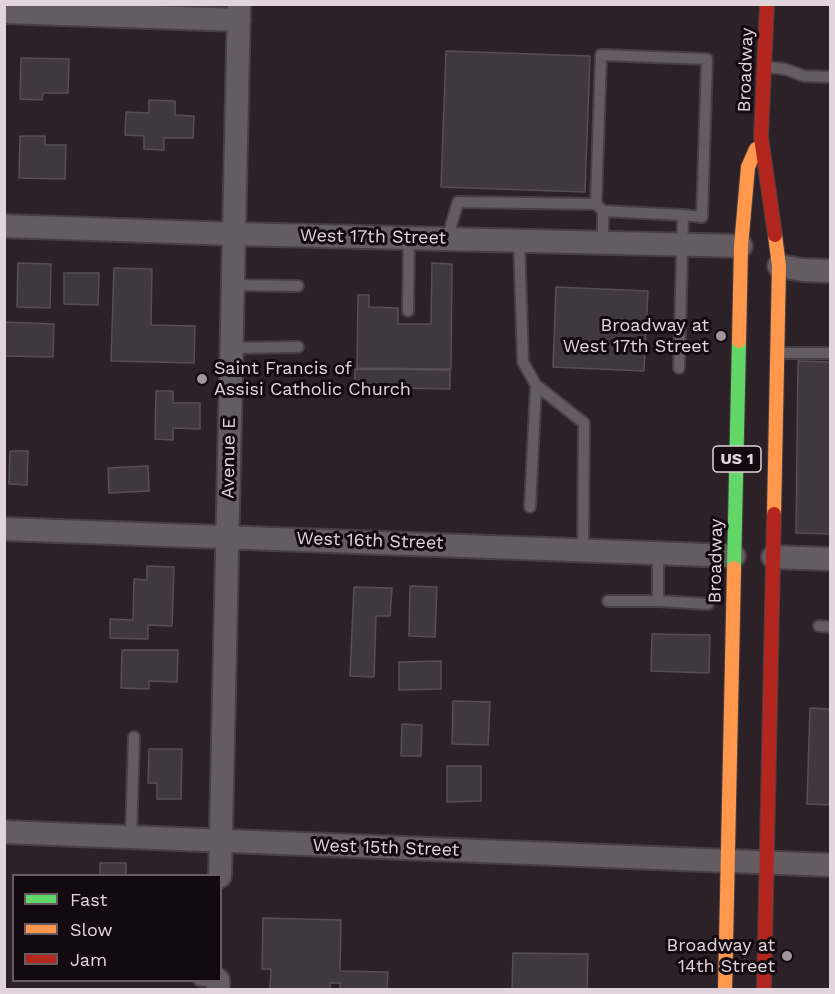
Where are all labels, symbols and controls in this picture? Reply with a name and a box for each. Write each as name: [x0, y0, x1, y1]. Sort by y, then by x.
street label: Broadway: [734, 27, 758, 113]
street label: West 17th Street: [300, 225, 446, 249]
place label: Broadway at West 17th Street: [563, 315, 709, 358]
marker: Broadway at West 17th Street: [714, 329, 728, 343]
place label: Saint Francis of Assisi Catholic Church: [214, 358, 411, 400]
marker: Saint Francis of Assisi Catholic Church: [195, 372, 209, 386]
street label: Avenue E: [217, 417, 241, 499]
road number: US 1: [713, 446, 761, 472]
street label: Broadway: [704, 518, 728, 604]
street label: West 16th Street: [296, 528, 444, 554]
street label: West 15th Street: [312, 835, 460, 861]
legend: [12, 874, 222, 982]
text: Fast: [70, 889, 107, 910]
text: Slow: [70, 919, 113, 940]
place label: Broadway at 14th Street: [667, 935, 775, 978]
text: Jam: [70, 949, 107, 970]
marker: Broadway at 14th Street: [780, 949, 794, 963]

